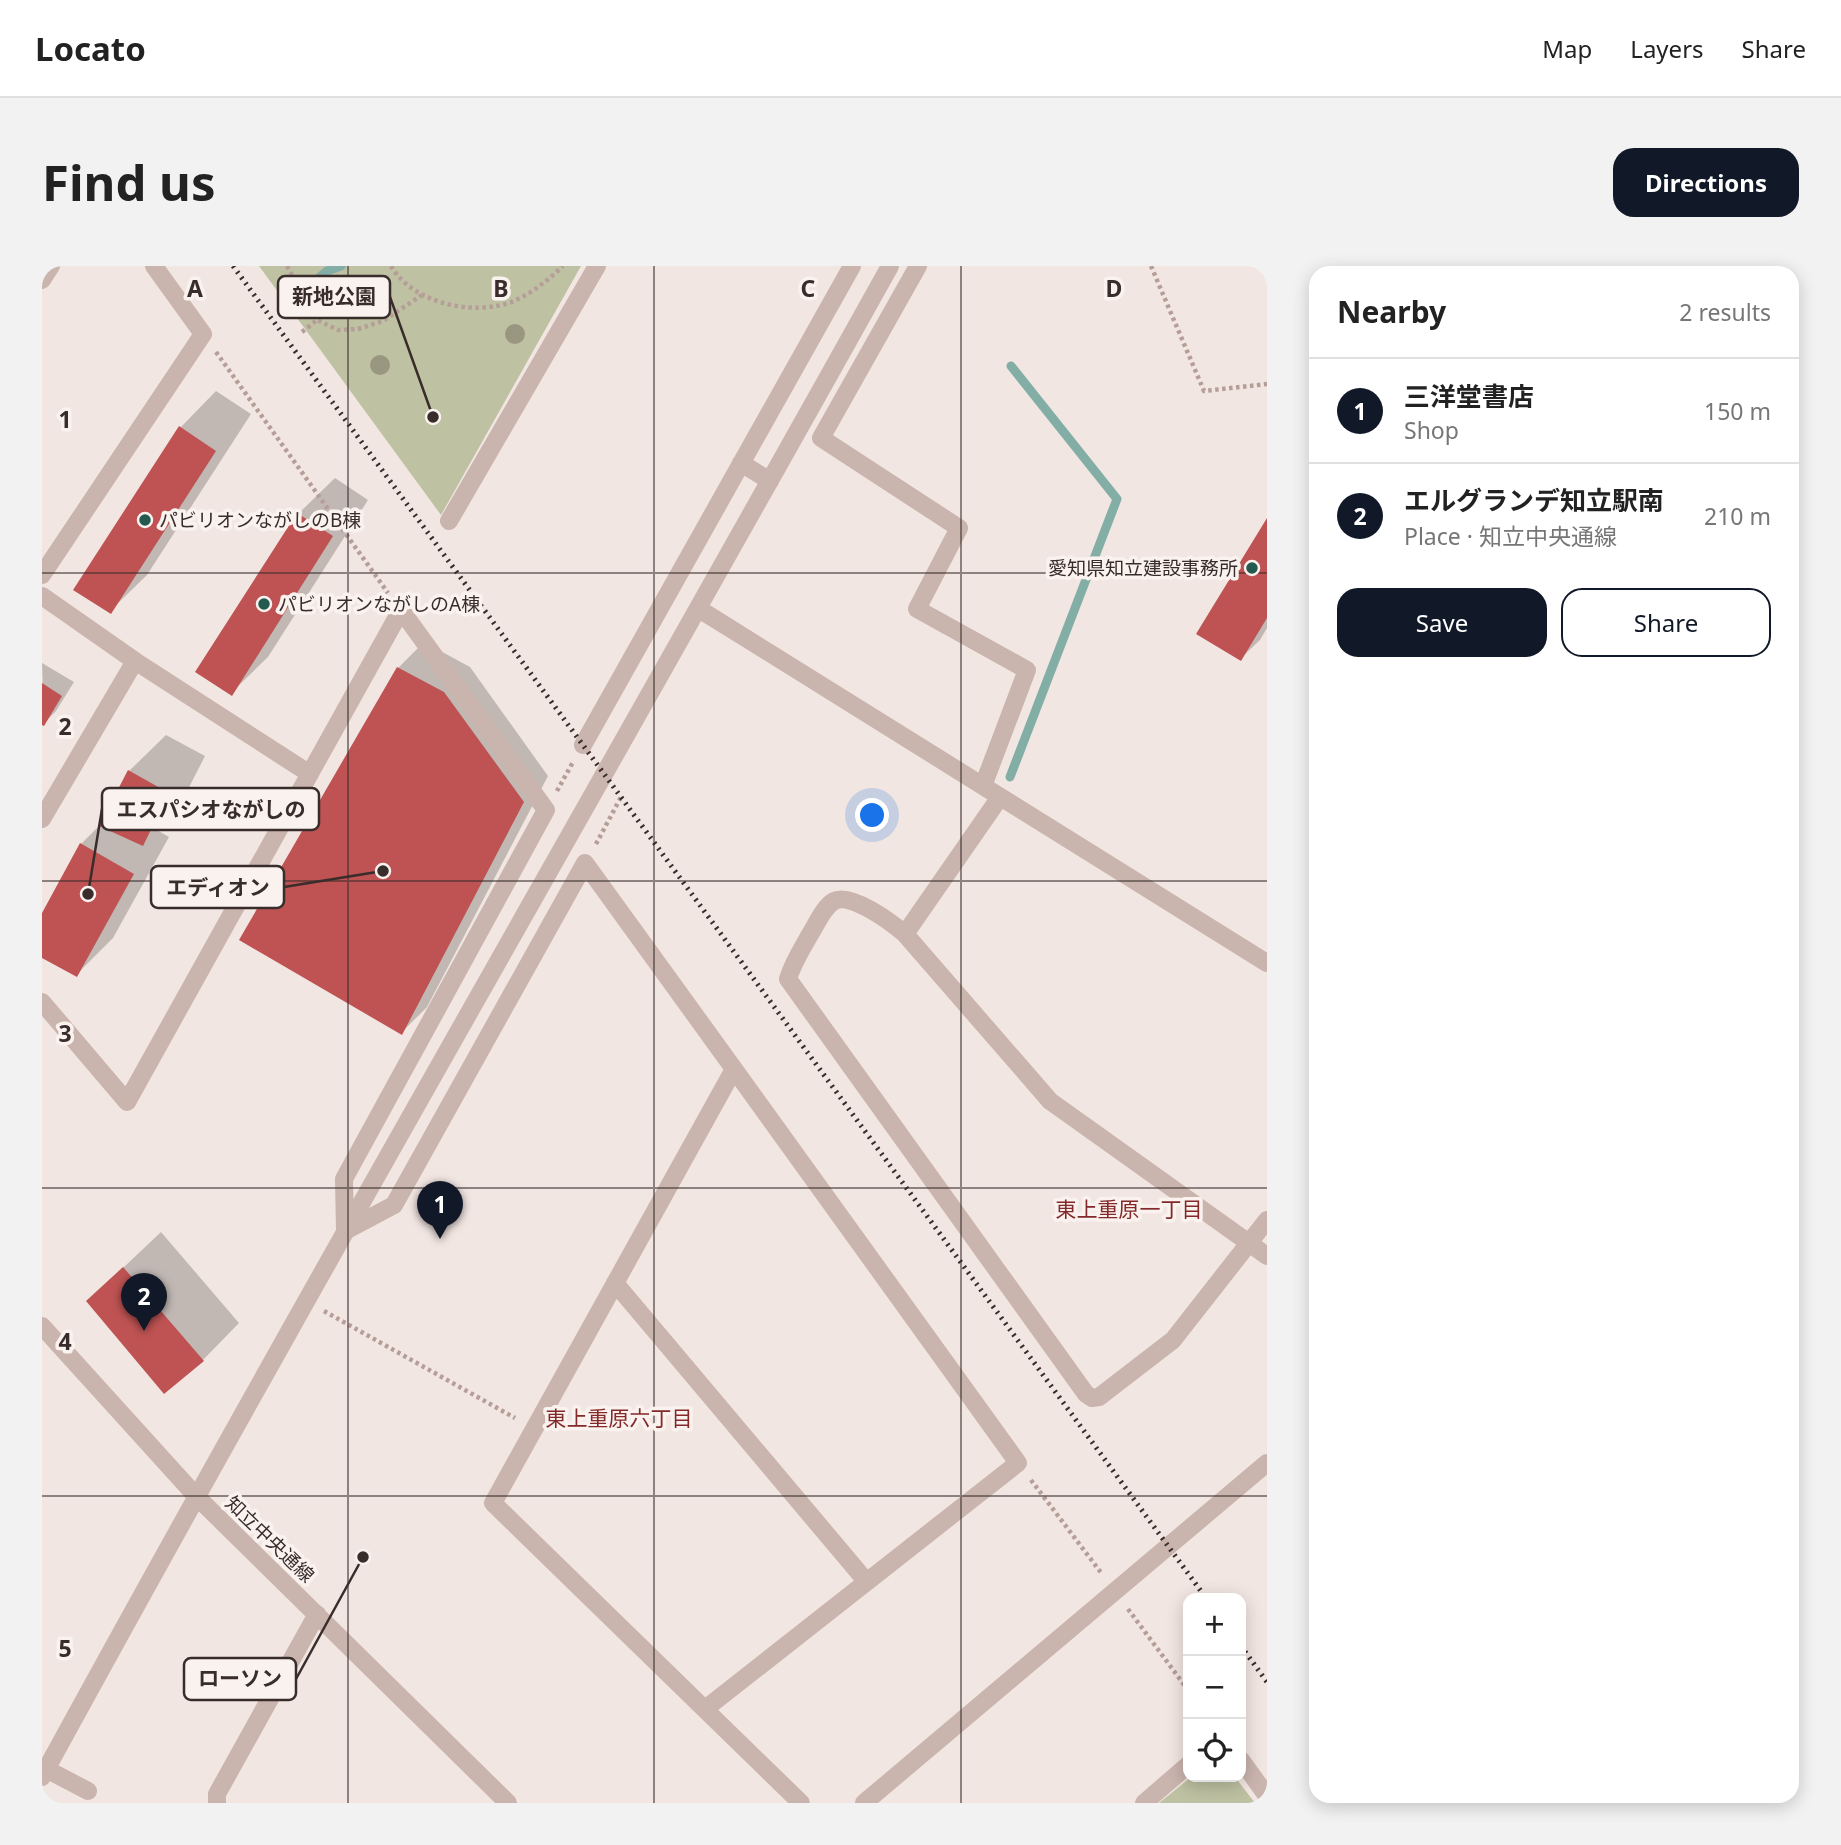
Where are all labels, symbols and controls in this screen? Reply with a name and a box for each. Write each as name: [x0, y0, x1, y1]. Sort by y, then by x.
text: Locato: [35, 26, 146, 71]
text: Map: [1542, 32, 1592, 65]
text: Layers: [1630, 32, 1704, 65]
text: Share: [1742, 32, 1806, 65]
button: Directions: [1613, 148, 1799, 217]
text: Find us: [42, 149, 216, 215]
text: A: [187, 272, 203, 304]
text: B: [493, 272, 509, 304]
text: C: [801, 272, 816, 304]
text: D: [1106, 272, 1122, 304]
callout: 新地公園: [278, 276, 390, 318]
text: 新地公園: [292, 282, 376, 310]
text: Nearby: [1337, 291, 1446, 332]
text: 2 results: [1679, 296, 1771, 328]
text: 三洋堂書店: [1404, 378, 1534, 414]
text: 1: [1353, 395, 1367, 427]
text: 150 m: [1704, 395, 1771, 427]
text: 1: [58, 403, 72, 435]
text: Shop: [1404, 414, 1459, 446]
text: エルグランデ知立駅南: [1404, 482, 1664, 518]
text: 2: [1353, 500, 1367, 532]
text: 210 m: [1704, 500, 1771, 532]
place label: パビリオンながしのB棟: [159, 507, 361, 533]
marker: パビリオンながしのB棟: [137, 512, 153, 528]
text: Place · 知立中央通線: [1404, 520, 1617, 552]
place label: 愛知県知立建設事務所: [1048, 555, 1238, 581]
marker: 愛知県知立建設事務所: [1244, 560, 1260, 576]
button: Save: [1337, 588, 1547, 657]
button: Share: [1561, 588, 1771, 657]
place label: パビリオンながしのA棟: [278, 591, 480, 617]
marker: パビリオンながしのA棟: [256, 596, 272, 612]
text: 2: [58, 710, 72, 742]
callout: エスパシオながしの: [102, 788, 319, 830]
text: エスパシオながしの: [117, 795, 306, 823]
your location: [855, 798, 889, 832]
callout: エディオン: [151, 866, 284, 908]
text: エディオン: [166, 873, 270, 901]
text: 3: [58, 1017, 72, 1049]
pin: 1: [417, 1181, 463, 1239]
district label: 東上重原一丁目: [1056, 1195, 1203, 1223]
pin: 2: [121, 1273, 167, 1331]
text: 4: [58, 1325, 72, 1357]
district label: 東上重原六丁目: [546, 1404, 693, 1432]
street label: 知立中央通線: [220, 1490, 320, 1588]
map controls: [1183, 1593, 1246, 1782]
button: +: [1183, 1593, 1246, 1656]
text: 5: [58, 1632, 72, 1664]
button: −: [1183, 1656, 1246, 1719]
callout: ローソン: [184, 1658, 296, 1700]
text: ローソン: [198, 1664, 282, 1692]
button: locate: [1183, 1719, 1246, 1782]

